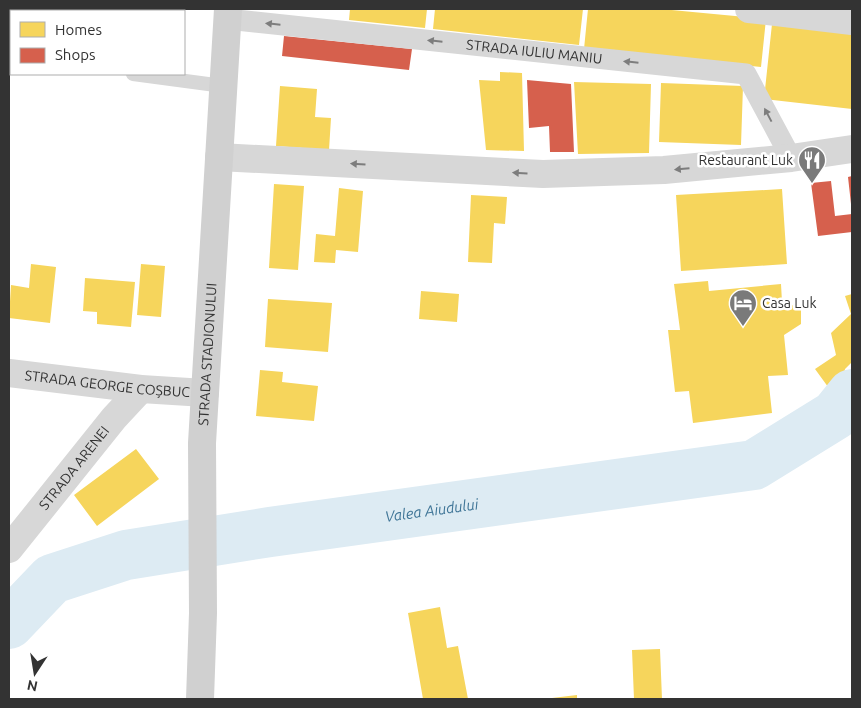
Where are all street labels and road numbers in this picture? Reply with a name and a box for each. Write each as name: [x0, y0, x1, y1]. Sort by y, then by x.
street label: STRADA IULIU MANIU: [466, 36, 603, 67]
street label: STRADA STADIONULUI: [195, 282, 220, 426]
street label: STRADA GEORGE COȘBUC: [24, 367, 191, 400]
street label: STRADA ARENEI: [36, 423, 112, 513]

